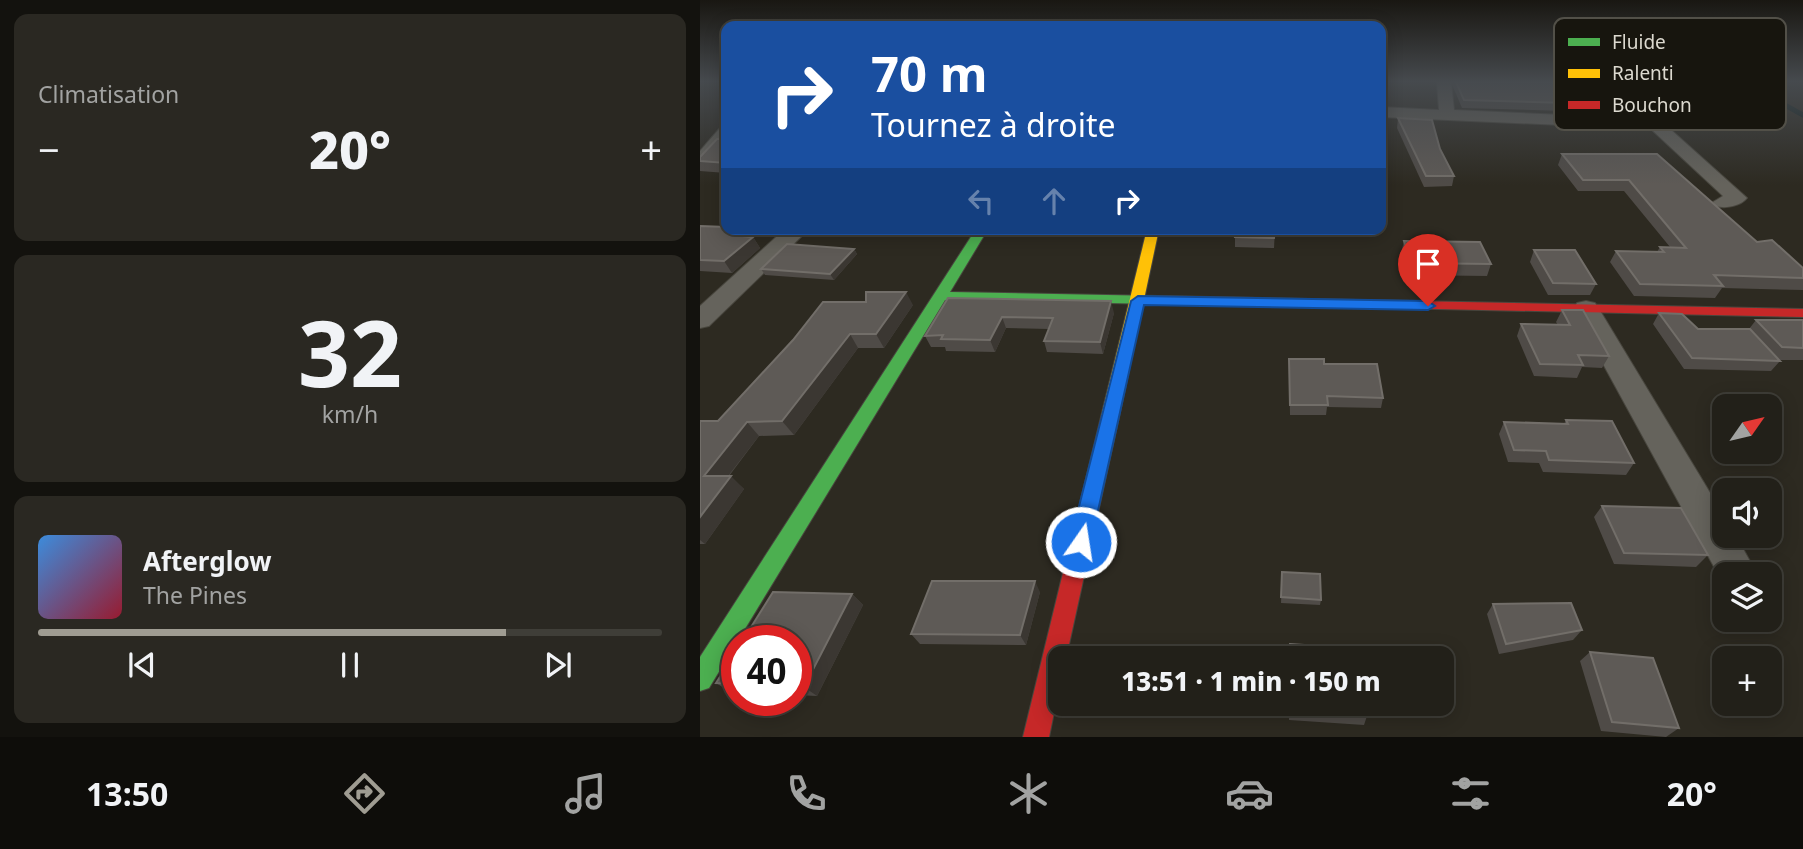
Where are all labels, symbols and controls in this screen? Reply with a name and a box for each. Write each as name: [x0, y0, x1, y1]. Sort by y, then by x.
legend: [1554, 18, 1786, 130]
text: Fluide: [1612, 29, 1666, 55]
text: 70 m: [871, 40, 988, 106]
icon: right: [756, 49, 847, 140]
text: Ralenti: [1612, 60, 1674, 86]
text: Climatisation: [38, 78, 179, 110]
text: Bouchon: [1612, 92, 1692, 118]
text: Tournez à droite: [871, 103, 1116, 146]
text: 20°: [309, 113, 391, 184]
text: −: [38, 123, 60, 175]
text: +: [640, 123, 662, 175]
icon: left: [962, 182, 1000, 220]
icon: ahead: [1035, 182, 1073, 220]
icon: right: [1108, 182, 1146, 220]
pin: [1398, 234, 1458, 306]
icon: arrive: [1409, 245, 1447, 283]
text: 32: [298, 290, 402, 414]
north arrow: [1712, 394, 1782, 464]
map controls: [1712, 394, 1782, 716]
text: km/h: [322, 398, 378, 430]
button: sound: [1712, 478, 1782, 548]
position arrow: [1044, 505, 1118, 579]
text: Afterglow: [143, 543, 271, 579]
button: layers: [1712, 562, 1782, 632]
text: The Pines: [143, 579, 247, 611]
speed limit sign: 40: [721, 625, 812, 716]
icon: previous: [123, 646, 161, 684]
icon: pause: [331, 646, 369, 684]
icon: next: [539, 646, 577, 684]
button: +: [1712, 646, 1782, 716]
text: 13:51 · 1 min · 150 m: [1121, 663, 1381, 699]
icon: directions: [340, 769, 389, 818]
icon: music: [561, 769, 610, 818]
icon: phone: [782, 769, 831, 818]
icon: climate: [1004, 769, 1053, 818]
icon: car: [1225, 769, 1274, 818]
icon: filters: [1446, 769, 1495, 818]
text: 13:50: [86, 772, 168, 815]
text: 20°: [1667, 772, 1717, 815]

